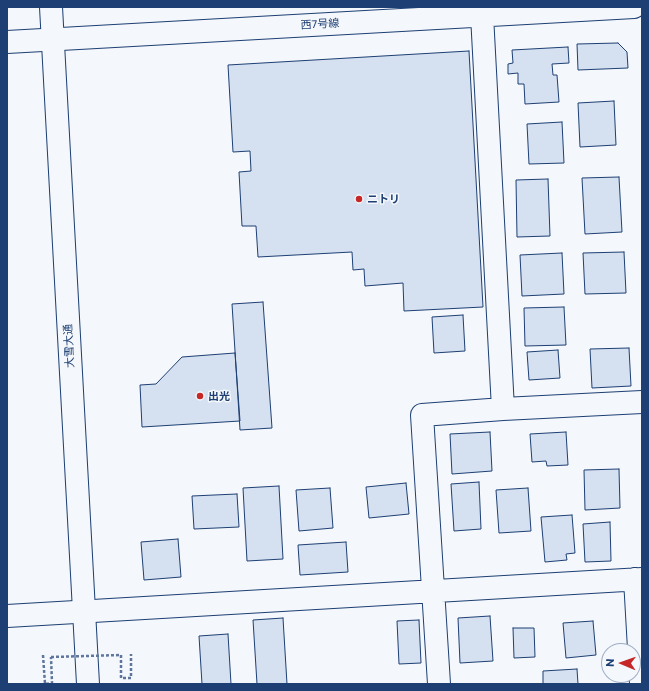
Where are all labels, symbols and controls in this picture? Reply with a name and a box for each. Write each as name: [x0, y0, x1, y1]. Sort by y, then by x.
street label: 西7号線: [300, 16, 340, 32]
place label: ニトリ: [367, 192, 400, 206]
marker: ニトリ: [354, 194, 364, 204]
street label: 大雪大通: [61, 324, 77, 368]
place label: 出光: [208, 389, 230, 403]
marker: 出光: [195, 391, 205, 401]
north arrow: [601, 643, 641, 683]
text: N: [603, 658, 616, 667]

